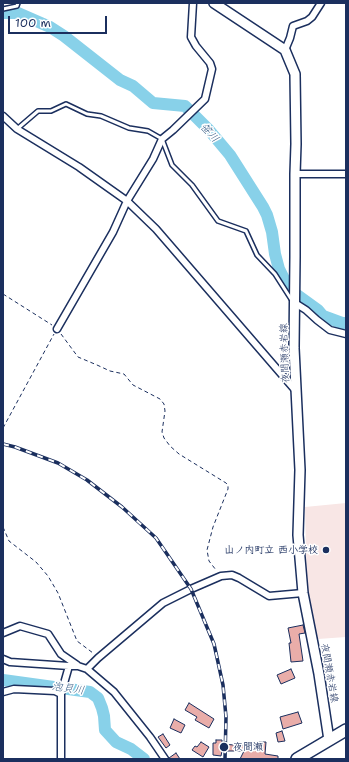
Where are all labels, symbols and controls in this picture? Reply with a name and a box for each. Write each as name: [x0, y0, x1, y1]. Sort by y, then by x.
scale bar: [10, 8, 109, 34]
text: 100 m: [15, 15, 51, 31]
water label: 笹川: [197, 120, 221, 146]
street label: 夜間瀬赤岩線: [278, 323, 292, 383]
place label: 山ノ内町立 西小学校: [225, 544, 318, 556]
marker: 山ノ内町立 西小学校: [321, 545, 331, 555]
street label: 夜間瀬赤岩線: [318, 642, 340, 704]
water label: 泡貝川: [51, 680, 85, 698]
marker: 夜間瀬: [218, 741, 230, 753]
place label: 夜間瀬: [233, 741, 263, 753]

